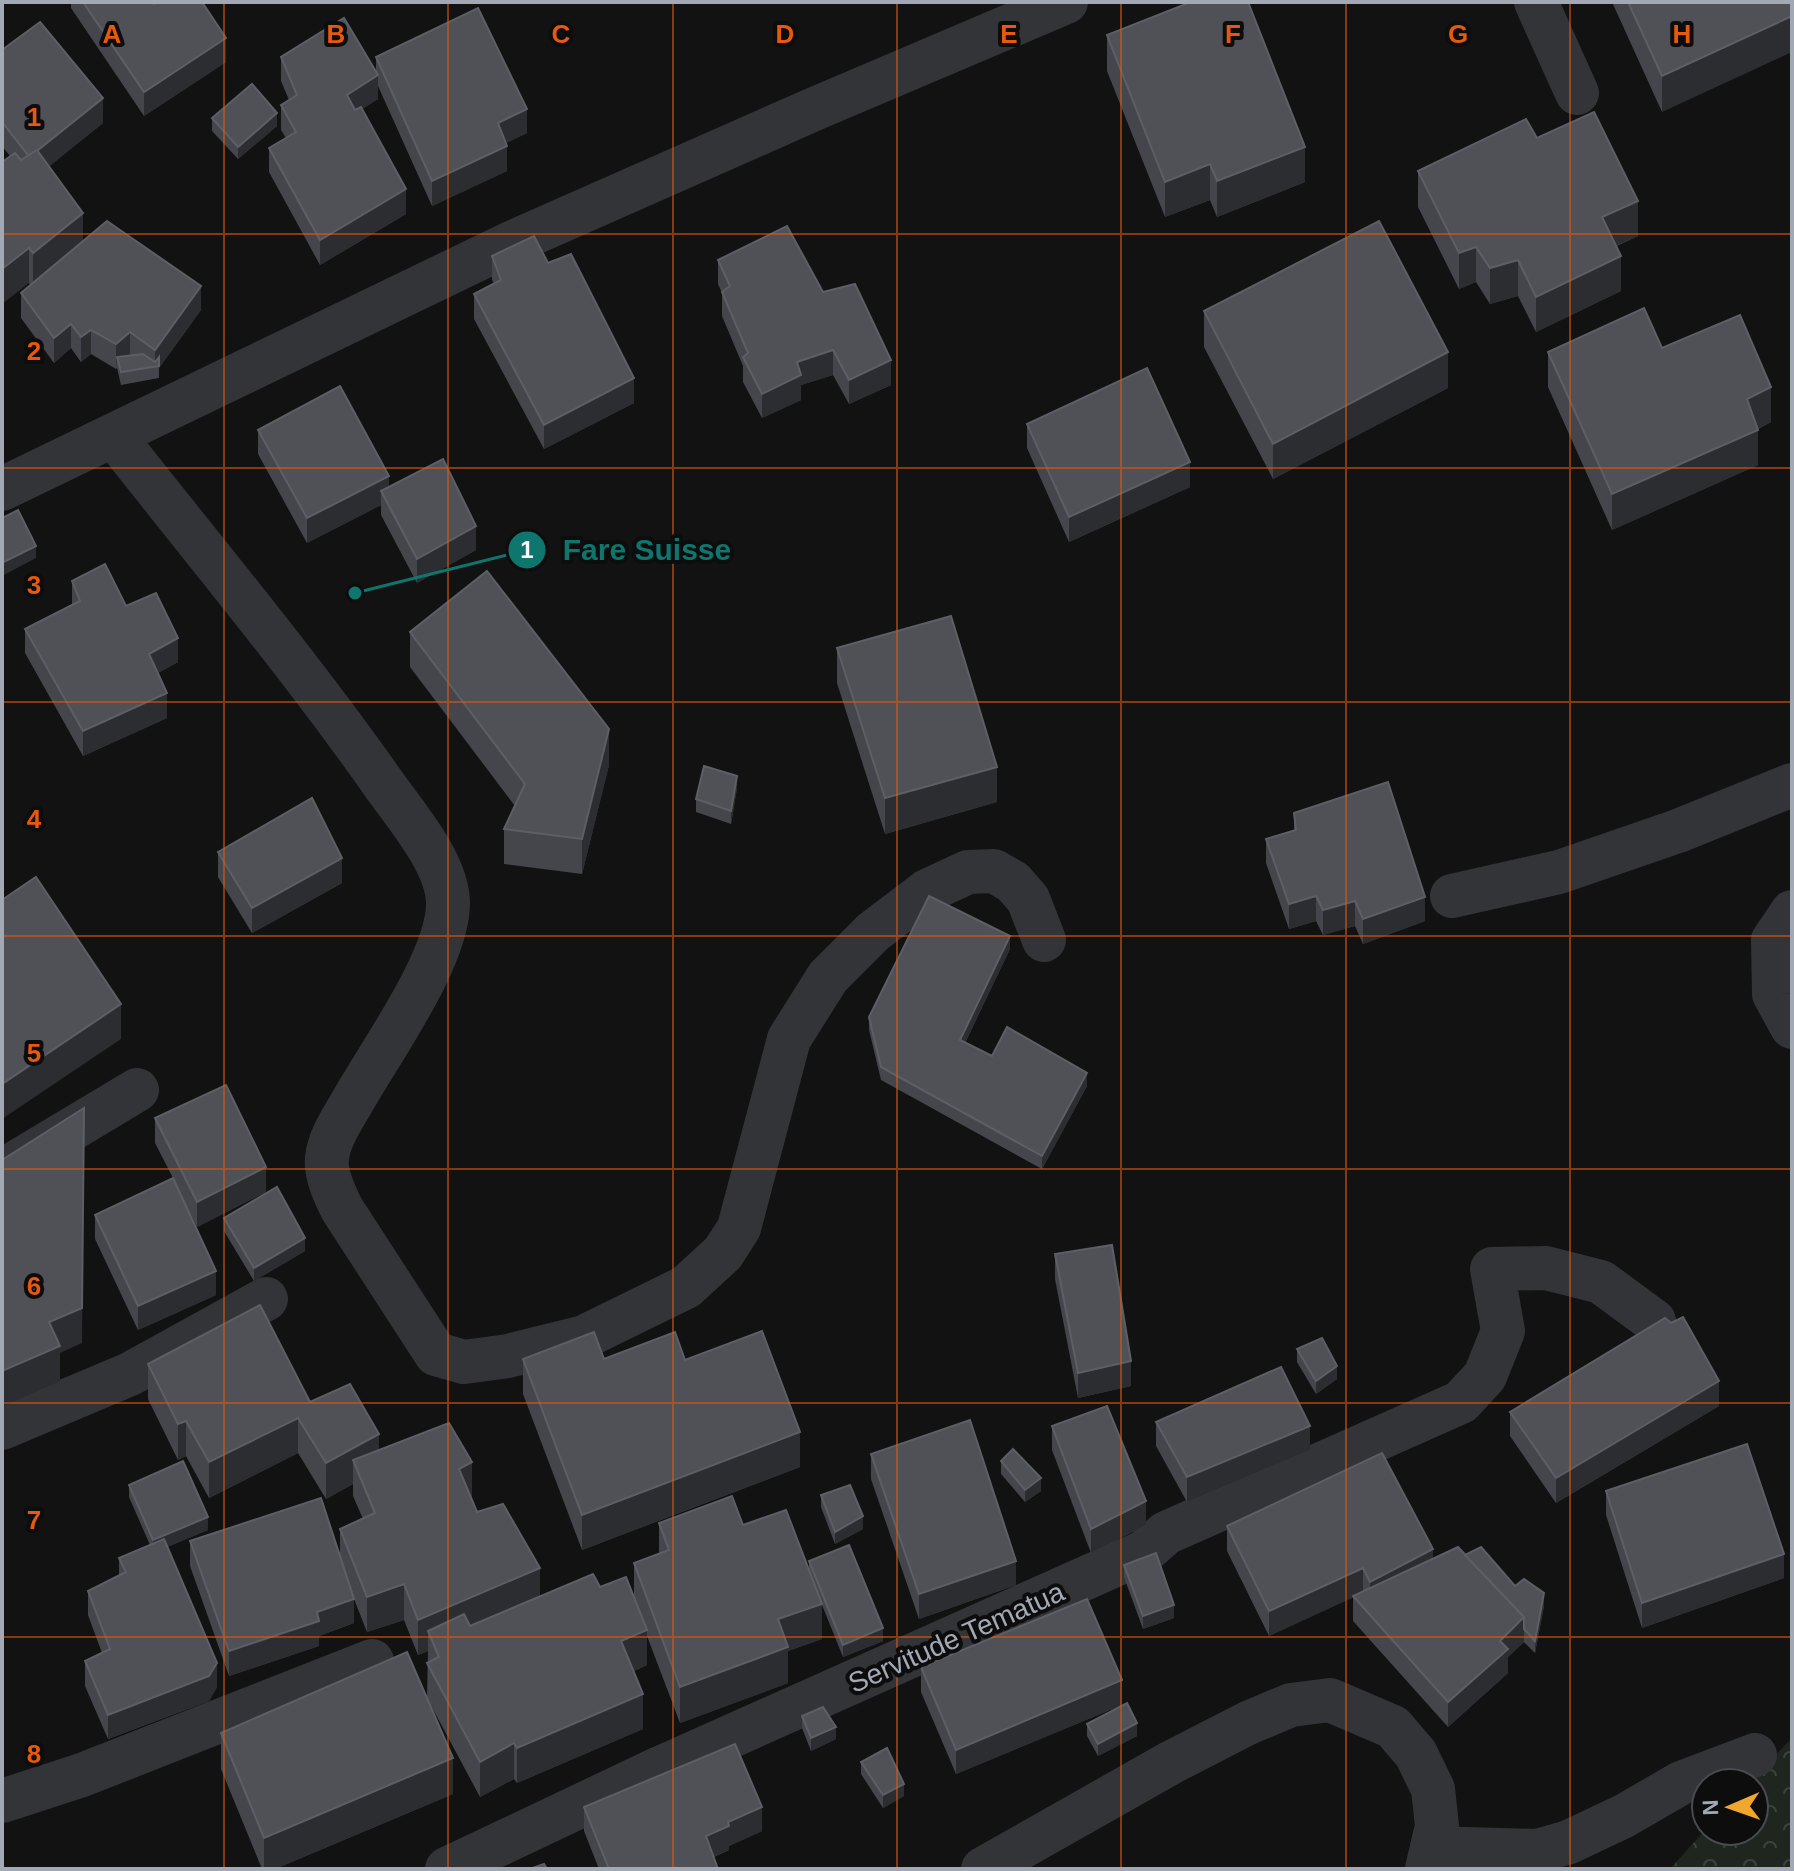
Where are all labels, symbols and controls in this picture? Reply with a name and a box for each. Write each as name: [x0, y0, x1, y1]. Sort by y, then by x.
text: A: [103, 19, 122, 49]
text: B: [327, 19, 345, 49]
text: C: [552, 19, 571, 49]
text: D: [776, 19, 794, 49]
text: E: [1000, 19, 1018, 49]
text: F: [1225, 19, 1241, 49]
text: G: [1448, 19, 1468, 49]
text: H: [1673, 19, 1691, 49]
text: 1: [27, 102, 41, 132]
text: 2: [27, 336, 41, 366]
callout: Fare Suisse: [507, 523, 748, 577]
text: Fare Suisse: [563, 533, 731, 566]
text: 1: [520, 536, 534, 563]
text: 3: [27, 570, 41, 600]
text: 4: [27, 804, 42, 834]
text: 5: [27, 1038, 41, 1068]
text: 6: [27, 1271, 41, 1301]
text: 7: [27, 1505, 41, 1535]
street label: Servitude Tematua: [843, 1576, 1069, 1699]
text: 8: [27, 1739, 41, 1769]
north arrow: [1690, 1767, 1770, 1847]
text: N: [1698, 1799, 1723, 1816]

